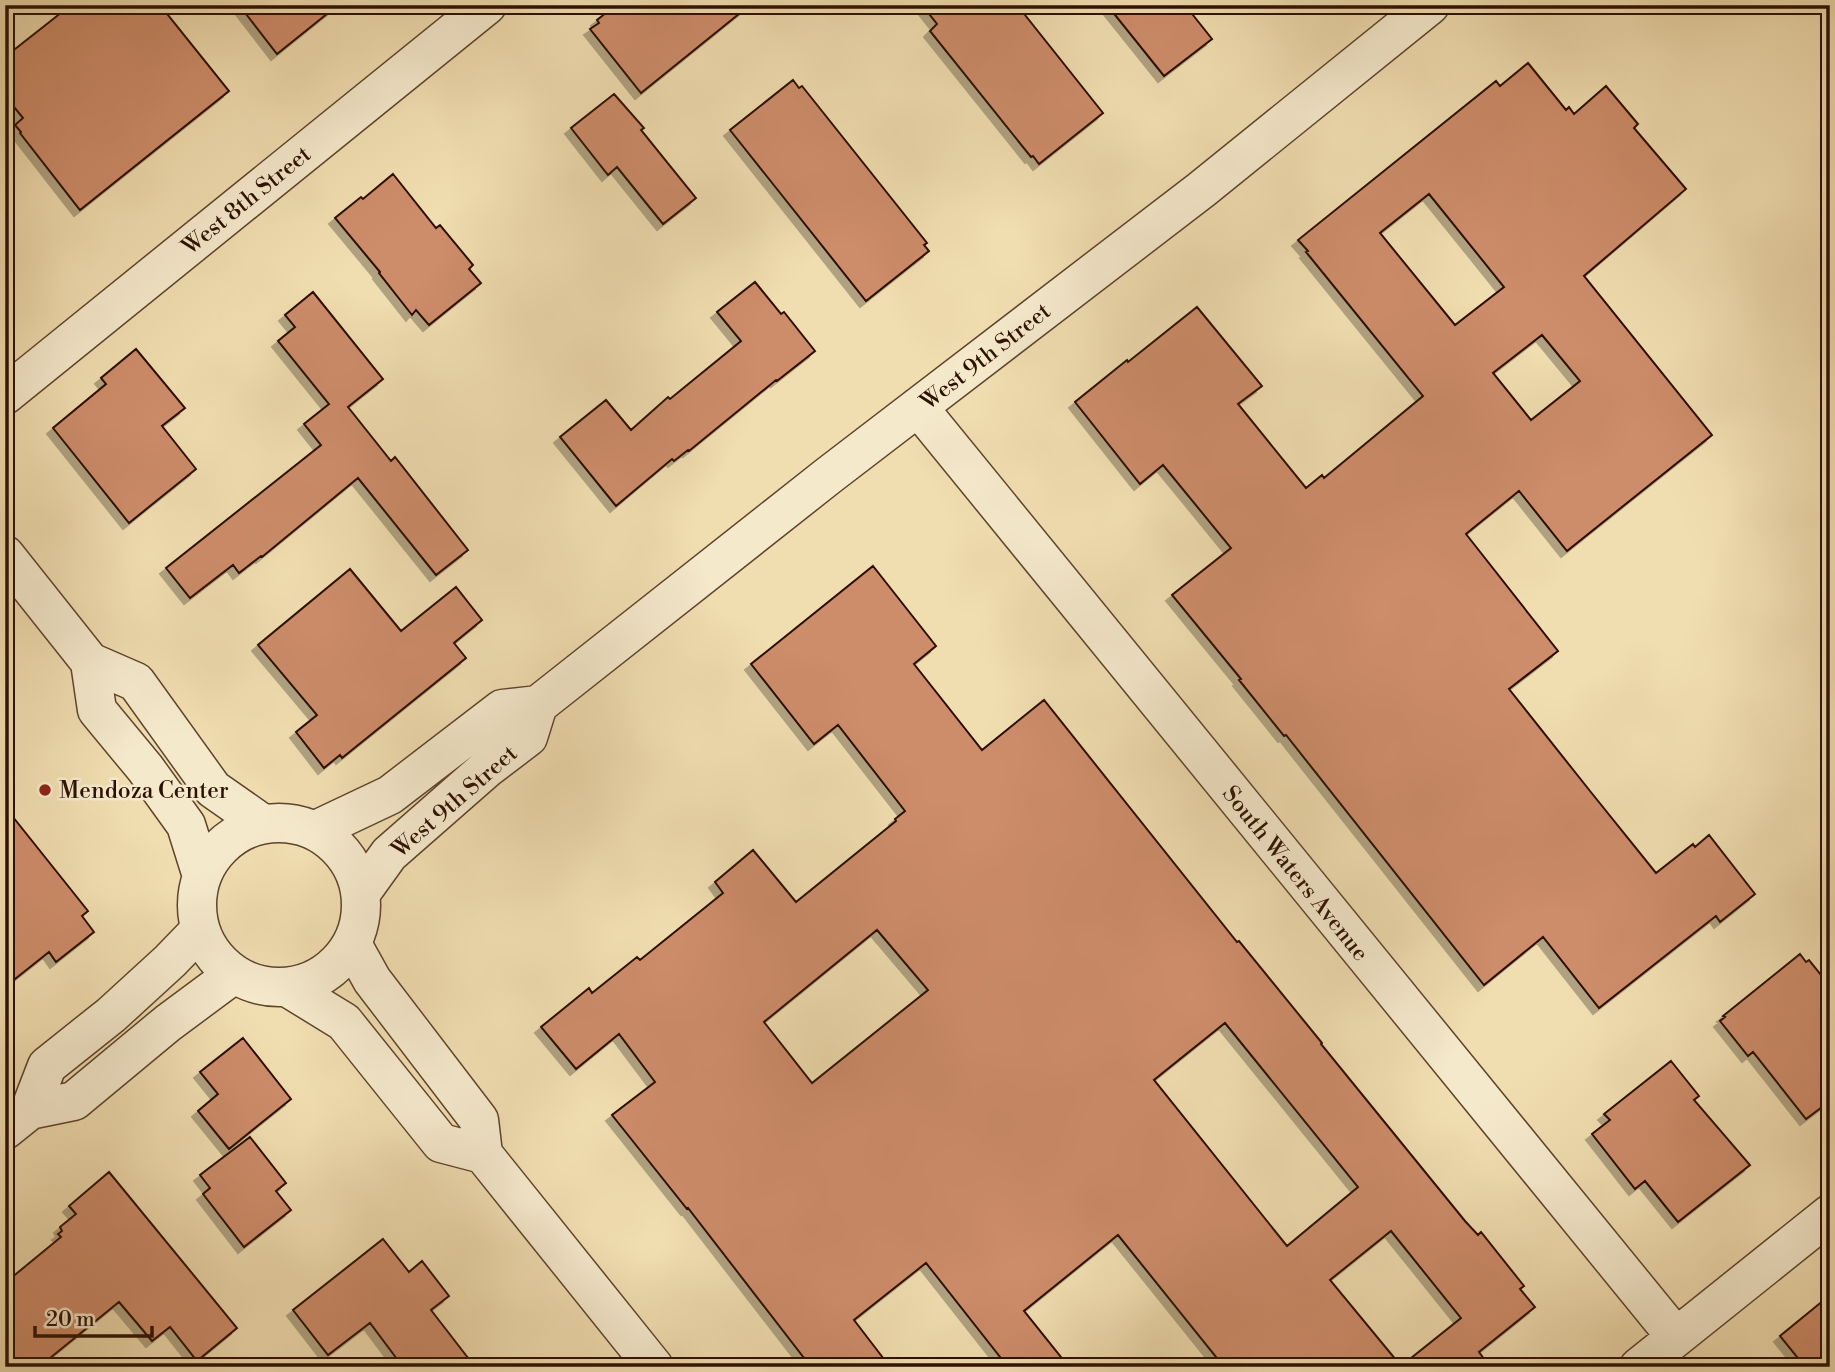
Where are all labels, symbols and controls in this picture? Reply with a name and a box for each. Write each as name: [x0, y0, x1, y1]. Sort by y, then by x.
street label: West 8th Street: [176, 140, 317, 262]
street label: West 9th Street: [914, 297, 1056, 417]
street label: West 9th Street: [385, 740, 523, 865]
place label: Mendoza Center: [59, 777, 229, 805]
street label: South Waters Avenue: [1216, 780, 1374, 967]
marker: Mendoza Center: [37, 782, 53, 798]
scale bar: [35, 1295, 152, 1339]
text: 20 m: [46, 1307, 95, 1333]

